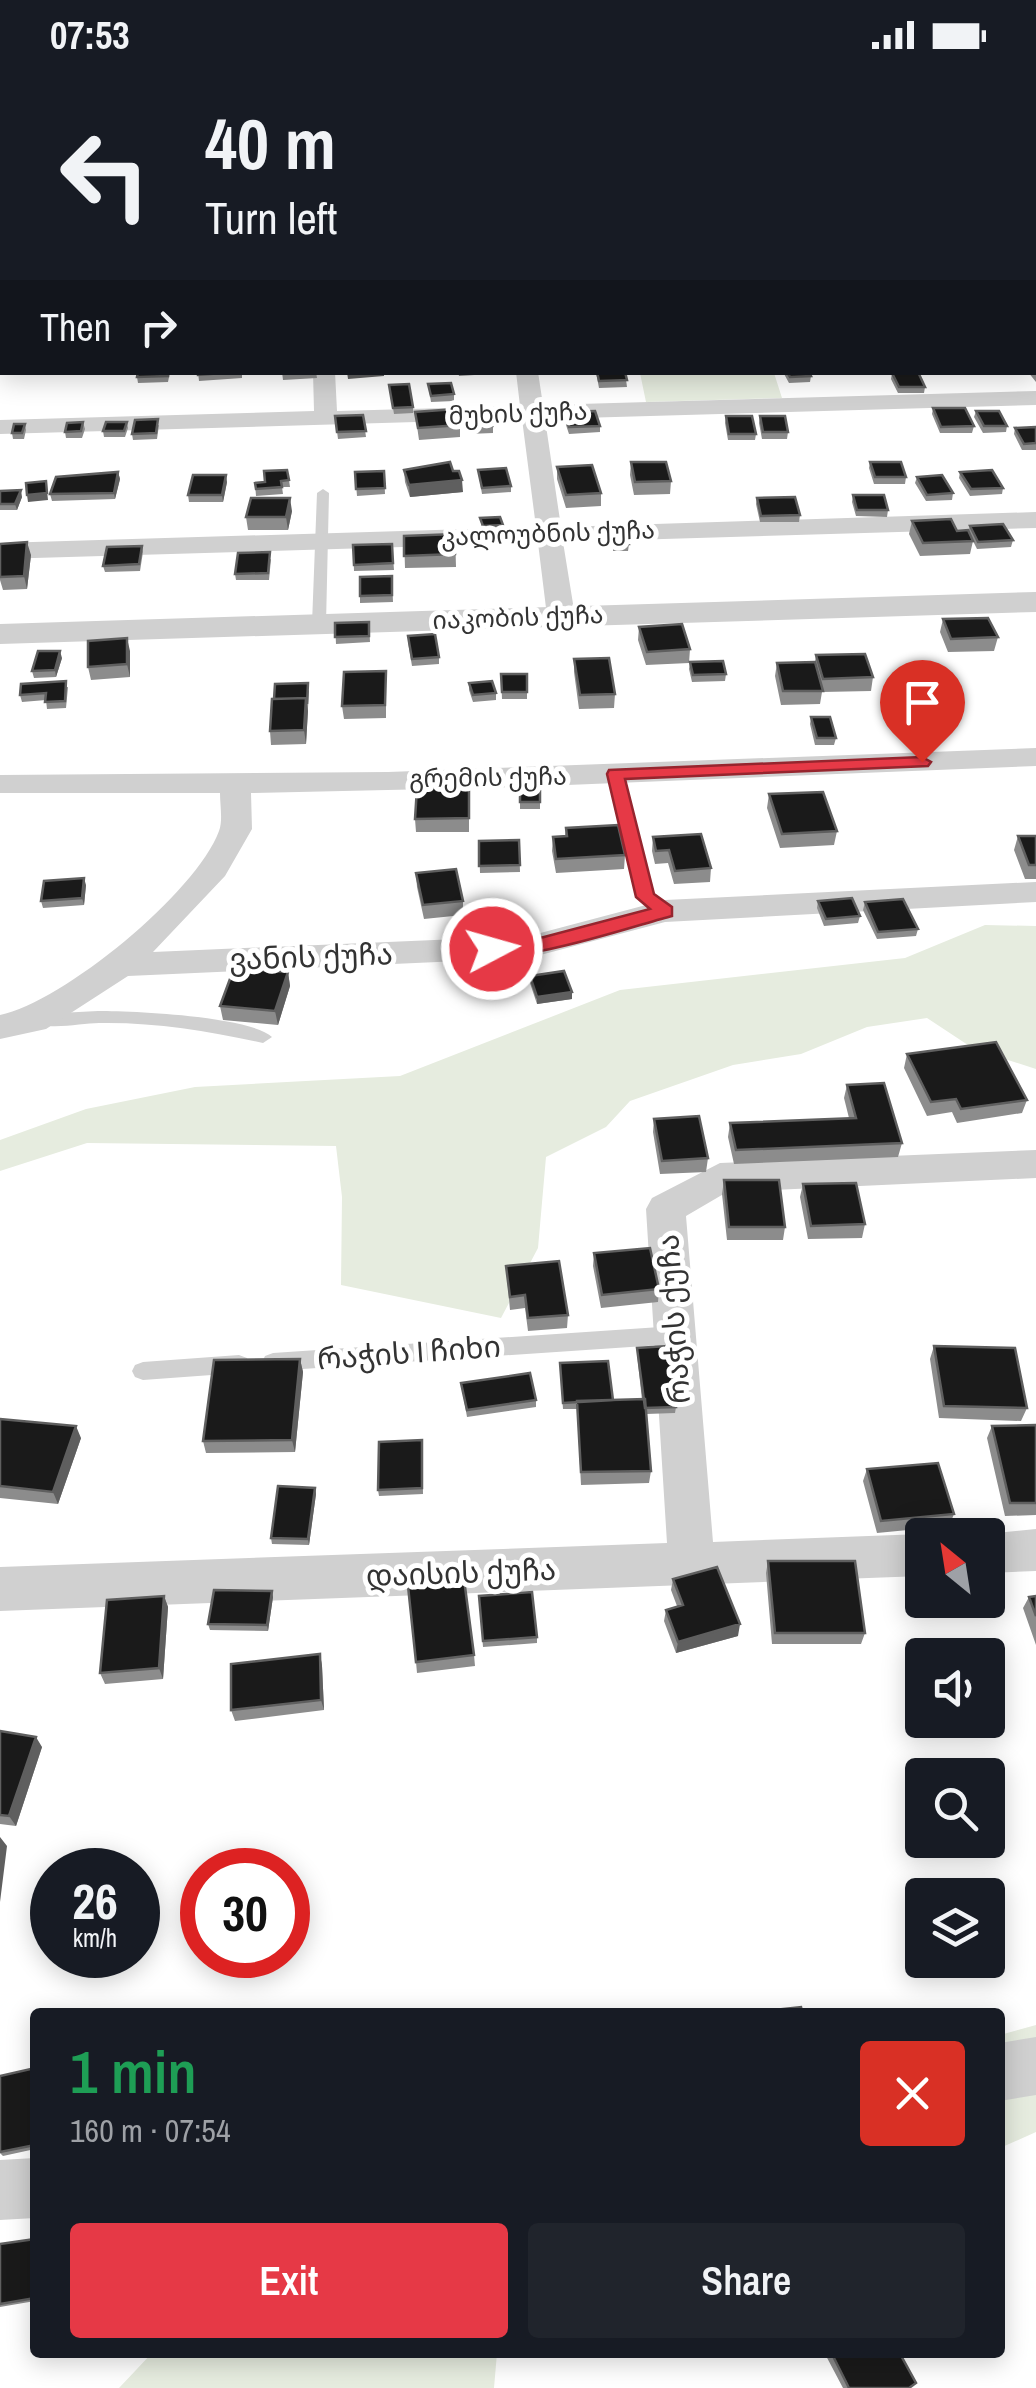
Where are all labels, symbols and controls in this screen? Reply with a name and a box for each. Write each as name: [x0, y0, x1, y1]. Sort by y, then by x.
text: 07:53: [50, 10, 130, 61]
text: 40 m: [205, 97, 336, 191]
icon: left: [40, 110, 170, 240]
text: Turn left: [205, 187, 337, 248]
icon: right: [131, 300, 186, 355]
text: Then: [40, 302, 111, 353]
street label: მუხის ქუჩა: [448, 394, 588, 432]
street label: კალოუბნის ქუჩა: [441, 512, 655, 554]
street label: იაკობის ქუჩა: [432, 597, 604, 637]
pin: [880, 660, 965, 763]
icon: arrive: [895, 675, 950, 730]
street label: გრემის ქუჩა: [409, 759, 567, 795]
position arrow: [440, 897, 544, 1001]
street label: ვანის ქუჩა: [228, 933, 393, 979]
street label: რაჭის ქუჩა: [647, 1233, 699, 1405]
street label: რაჭის I ჩიხი: [316, 1326, 502, 1378]
north arrow: [905, 1518, 1005, 1618]
map controls: [905, 1518, 1005, 1978]
street label: დაისის ქუჩა: [365, 1549, 557, 1595]
button: sound: [905, 1638, 1005, 1738]
button: search: [905, 1758, 1005, 1858]
speed limit sign: 30: [180, 1848, 310, 1978]
text: 26: [72, 1867, 118, 1935]
button: layers: [905, 1878, 1005, 1978]
text: km/h: [73, 1921, 117, 1955]
text: 1 min: [70, 2031, 197, 2112]
button: close: [860, 2041, 965, 2146]
text: 160 m · 07:54: [70, 2109, 230, 2152]
button: Exit: [70, 2223, 508, 2338]
button: Share: [528, 2223, 965, 2338]

